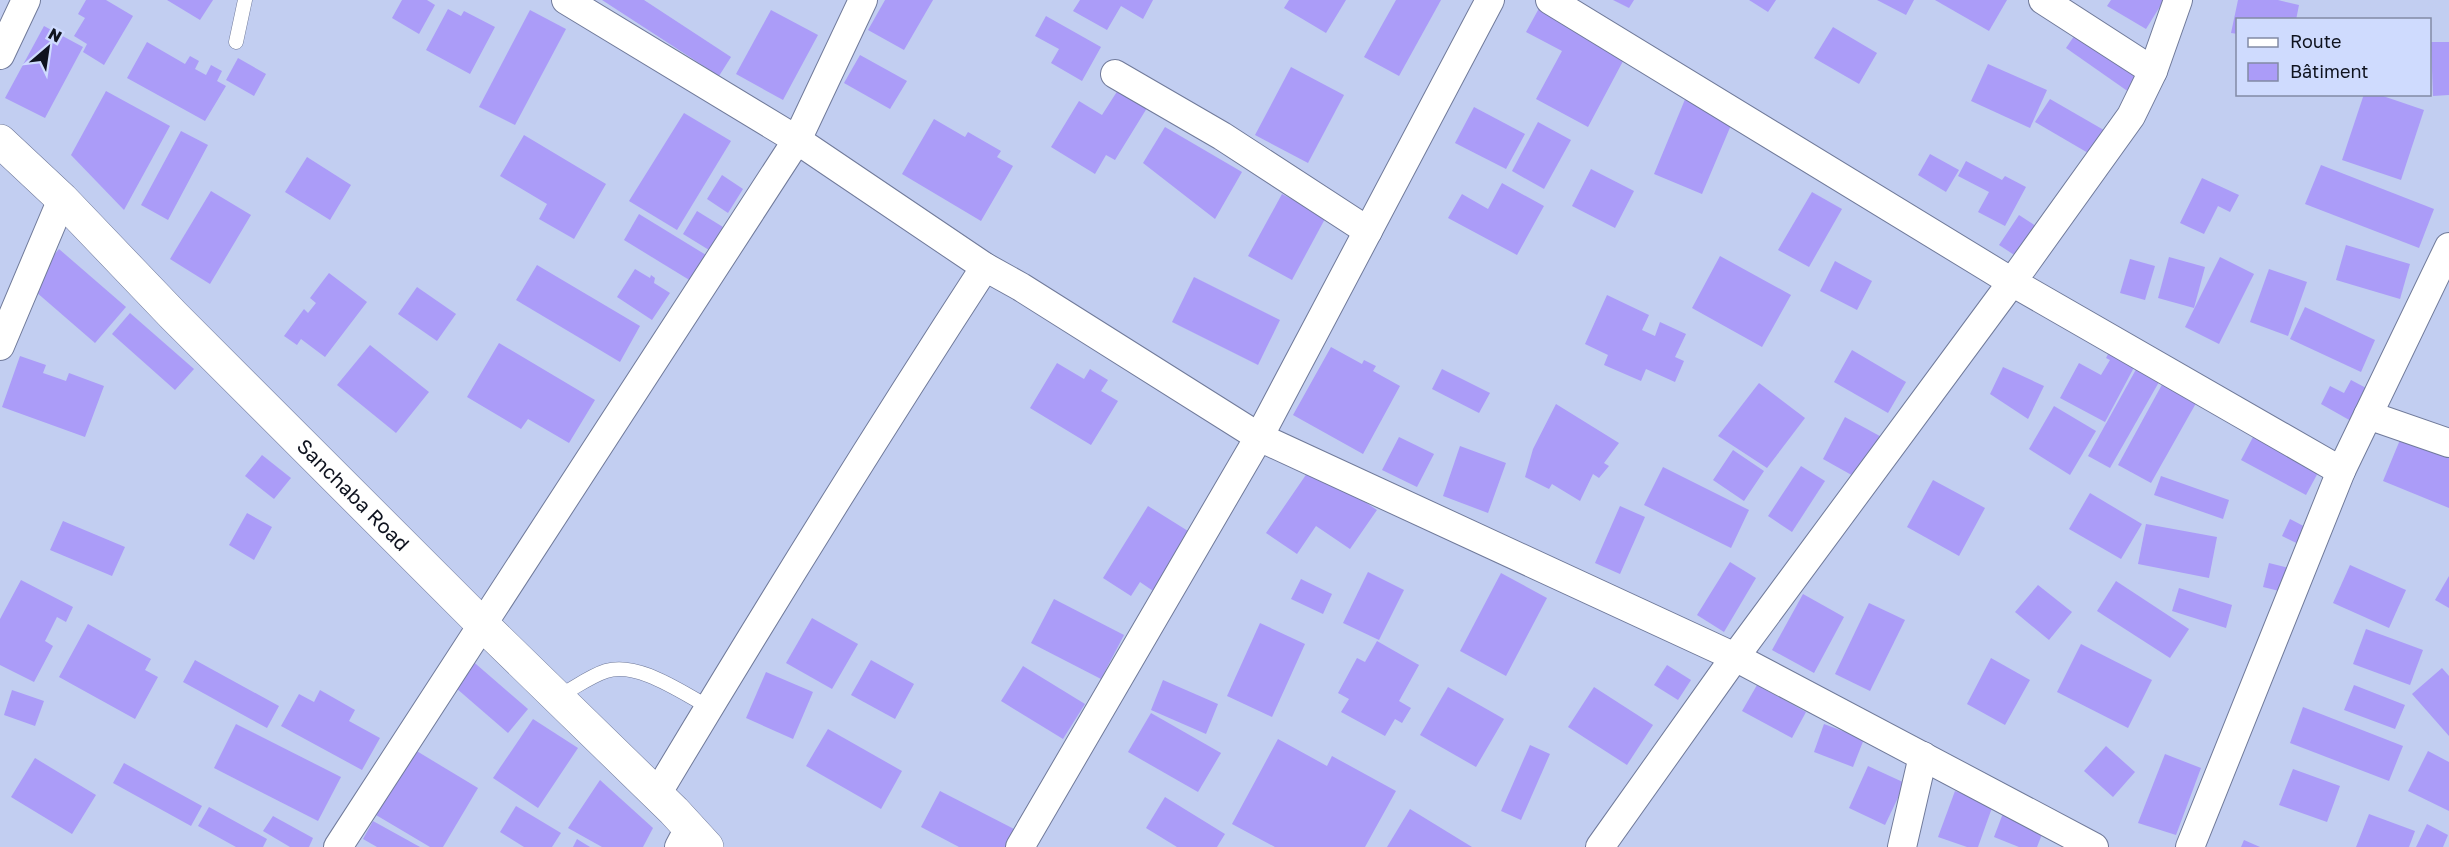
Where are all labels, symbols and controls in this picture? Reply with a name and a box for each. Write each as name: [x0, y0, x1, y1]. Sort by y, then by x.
north arrow: [18, 18, 78, 78]
legend: [2236, 18, 2431, 96]
text: N: [45, 23, 65, 47]
text: Route: [2290, 30, 2341, 52]
text: Bâtiment: [2290, 60, 2369, 82]
street label: Sanchaba Road: [293, 433, 415, 555]

